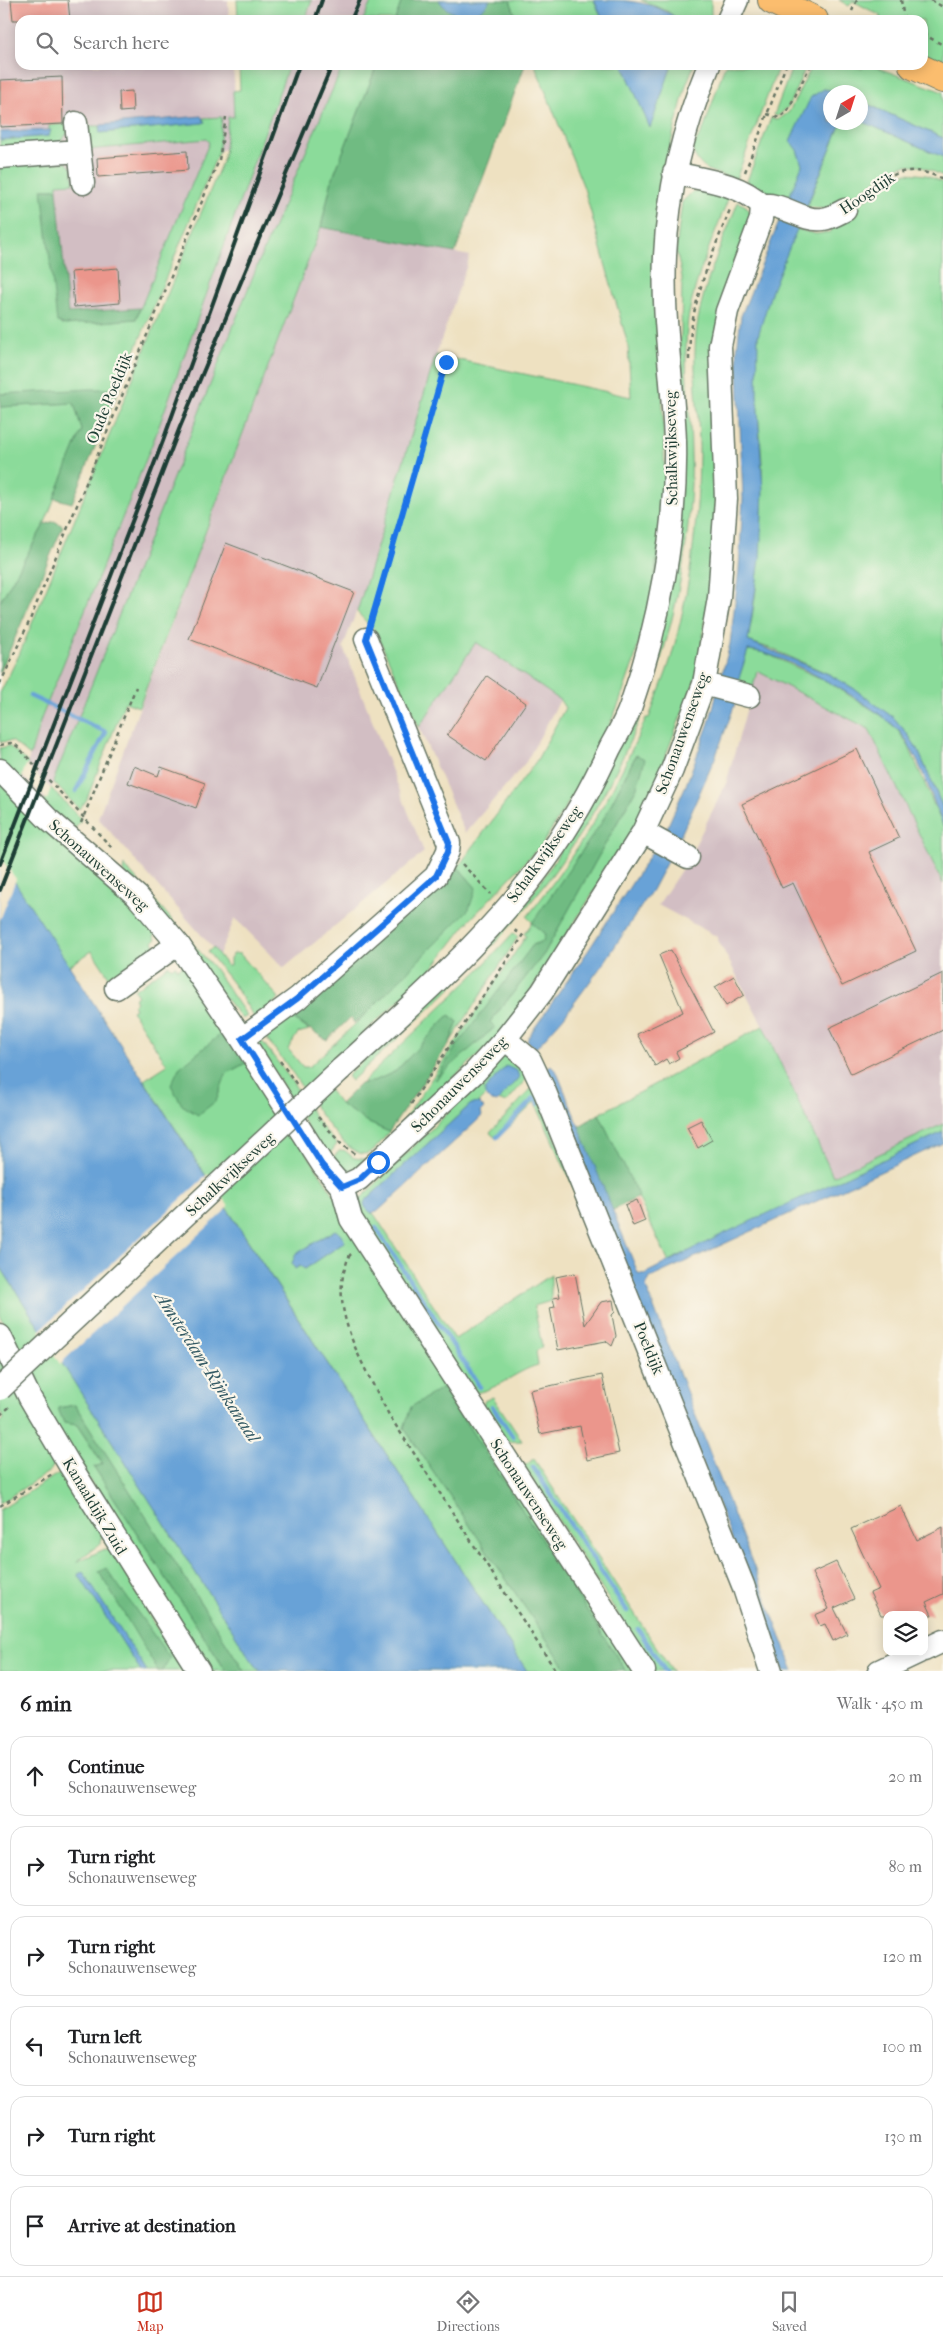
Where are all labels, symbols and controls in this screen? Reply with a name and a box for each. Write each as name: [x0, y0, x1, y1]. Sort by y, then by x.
search box: [15, 15, 928, 70]
icon: search: [33, 29, 61, 57]
text: Search here: [73, 32, 169, 54]
north arrow: [823, 85, 868, 130]
street label: Hoogdijk: [836, 167, 899, 218]
street label: Oude Poeldijk: [82, 349, 136, 447]
route end: [435, 351, 458, 374]
street label: Schalkwijkseweg: [660, 390, 682, 506]
street label: Schonauwenseweg: [651, 669, 713, 797]
street label: Schalkwijkseweg: [503, 802, 586, 906]
street label: Schonauwenseweg: [45, 815, 153, 915]
street label: Schonauwenseweg: [407, 1032, 511, 1136]
street label: Schalkwijkseweg: [182, 1128, 279, 1220]
route start: [367, 1151, 390, 1174]
water label: Amsterdam-Rijnkanaal: [149, 1286, 265, 1448]
street label: Poeldijk: [630, 1319, 668, 1378]
street label: Schonauwenseweg: [486, 1435, 572, 1553]
street label: Kanaaldijk Zuid: [59, 1454, 132, 1558]
map controls: [883, 1611, 928, 1656]
button: layers: [883, 1611, 928, 1656]
text: 6 min: [20, 1692, 72, 1716]
text: Walk · 450 m: [837, 1694, 923, 1713]
text: Continue: [68, 1756, 144, 1778]
icon: ahead: [21, 1762, 49, 1790]
text: 20 m: [888, 1767, 922, 1786]
text: Schonauwenseweg: [68, 1778, 196, 1797]
text: Turn right: [68, 1846, 155, 1868]
icon: right: [21, 1852, 49, 1880]
text: 80 m: [888, 1857, 922, 1876]
text: Schonauwenseweg: [68, 1868, 196, 1887]
text: Turn right: [68, 1936, 155, 1958]
icon: right: [21, 1942, 49, 1970]
text: 120 m: [883, 1947, 922, 1966]
text: Schonauwenseweg: [68, 1958, 196, 1977]
text: Turn left: [68, 2026, 142, 2048]
icon: left: [21, 2032, 49, 2060]
text: 100 m: [882, 2037, 922, 2056]
text: Schonauwenseweg: [68, 2048, 196, 2067]
icon: right: [21, 2122, 49, 2150]
text: Turn right: [68, 2125, 155, 2147]
text: 130 m: [884, 2127, 922, 2146]
icon: arrive: [21, 2212, 49, 2240]
text: Arrive at destination: [68, 2215, 236, 2237]
tab: Map: [136, 2288, 164, 2335]
tab: Directions: [437, 2288, 500, 2335]
tab: Saved: [772, 2288, 807, 2335]

